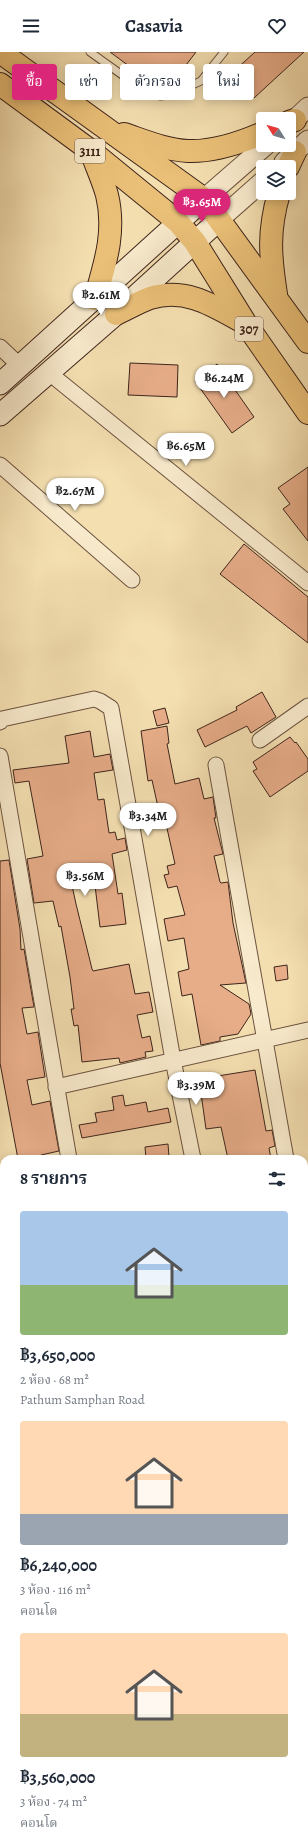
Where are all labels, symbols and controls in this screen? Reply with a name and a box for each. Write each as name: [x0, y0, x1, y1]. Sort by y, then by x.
text: Casavia: [125, 14, 183, 38]
icon: menu: [20, 15, 42, 37]
icon: heart: [266, 15, 288, 37]
chip: ซื้อ: [12, 64, 57, 100]
chip: เช่า: [65, 64, 112, 100]
chip: ตัวกรอง: [120, 64, 195, 100]
chip: ใหม่: [203, 64, 254, 100]
north arrow: [256, 112, 296, 152]
map controls: [256, 112, 296, 200]
road number: 3111: [75, 139, 105, 163]
button: layers: [256, 160, 296, 200]
pin: ฿3.65M: [169, 189, 235, 223]
text: ฿3.65M: [183, 193, 222, 210]
pin: ฿2.61M: [68, 282, 134, 316]
text: ฿2.61M: [82, 286, 120, 303]
road number: 307: [235, 317, 263, 341]
pin: ฿6.24M: [191, 365, 257, 399]
text: ฿6.24M: [204, 369, 244, 386]
pin: ฿6.65M: [153, 433, 219, 467]
text: ฿6.65M: [166, 437, 206, 454]
pin: ฿2.67M: [42, 478, 108, 512]
text: ฿2.67M: [55, 482, 95, 499]
pin: ฿3.34M: [115, 803, 181, 837]
text: ฿3.34M: [128, 807, 168, 824]
pin: ฿3.56M: [52, 863, 118, 897]
text: ฿3.56M: [66, 867, 105, 884]
pin: ฿3.39M: [163, 1072, 229, 1106]
text: ฿3.39M: [177, 1076, 215, 1093]
text: 8 รายการ: [20, 1167, 87, 1190]
icon: filters: [266, 1168, 288, 1190]
icon: home: [118, 1237, 190, 1309]
text: ฿3,650,000: [20, 1344, 95, 1367]
text: 2 ห้อง · 68 m²: [20, 1371, 89, 1388]
text: Pathum Samphan Road: [20, 1391, 145, 1408]
icon: home: [118, 1447, 190, 1519]
text: ฿6,240,000: [20, 1554, 97, 1577]
text: 3 ห้อง · 116 m²: [20, 1581, 91, 1598]
text: คอนโด: [20, 1602, 58, 1619]
icon: home: [118, 1659, 190, 1731]
text: ฿3,560,000: [20, 1766, 95, 1789]
text: 3 ห้อง · 74 m²: [20, 1793, 87, 1810]
text: คอนโด: [20, 1814, 58, 1831]

